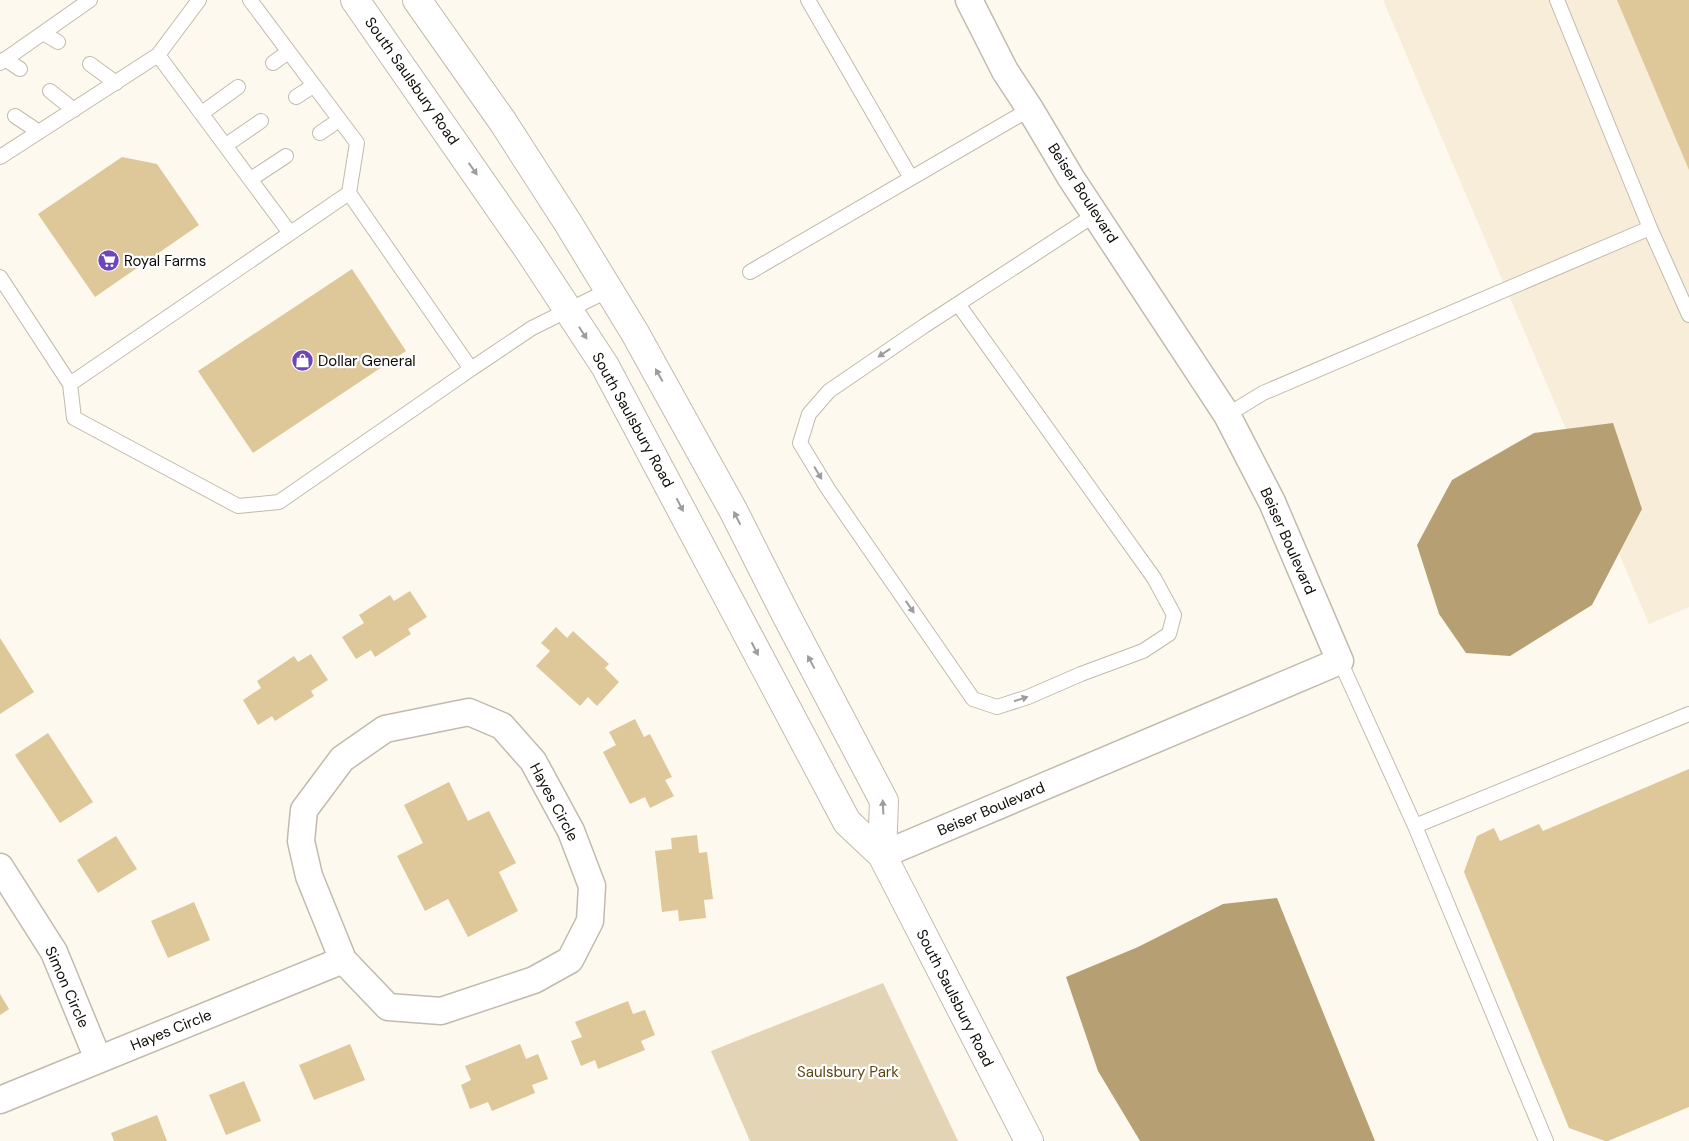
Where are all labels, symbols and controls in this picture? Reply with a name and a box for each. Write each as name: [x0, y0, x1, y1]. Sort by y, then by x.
street label: South Saulsbury Road: [360, 13, 464, 149]
street label: Beiser Boulevard: [1043, 139, 1123, 247]
one-way arrow: [468, 162, 478, 176]
supermarket icon: Royal Farms: [96, 249, 120, 273]
place label: Royal Farms: [124, 251, 206, 271]
one-way arrow: [578, 327, 588, 340]
one-way arrow: [877, 348, 891, 358]
shop icon: Dollar General: [290, 349, 314, 373]
street label: South Saulsbury Road: [587, 349, 679, 491]
place label: Dollar General: [318, 351, 416, 371]
one-way arrow: [654, 369, 663, 382]
one-way arrow: [814, 466, 823, 479]
street label: Beiser Boulevard: [1255, 484, 1321, 598]
one-way arrow: [676, 498, 684, 513]
one-way arrow: [733, 510, 741, 525]
one-way arrow: [905, 600, 915, 614]
one-way arrow: [751, 642, 759, 657]
one-way arrow: [807, 655, 815, 670]
one-way arrow: [1014, 695, 1029, 702]
street label: Hayes Circle: [525, 759, 583, 845]
street label: Beiser Boulevard: [934, 777, 1048, 841]
one-way arrow: [879, 798, 887, 814]
street label: South Saulsbury Road: [912, 926, 998, 1070]
street label: Simon Circle: [40, 943, 94, 1031]
street label: Hayes Circle: [127, 1005, 215, 1055]
park label: Saulsbury Park: [797, 1062, 899, 1082]

